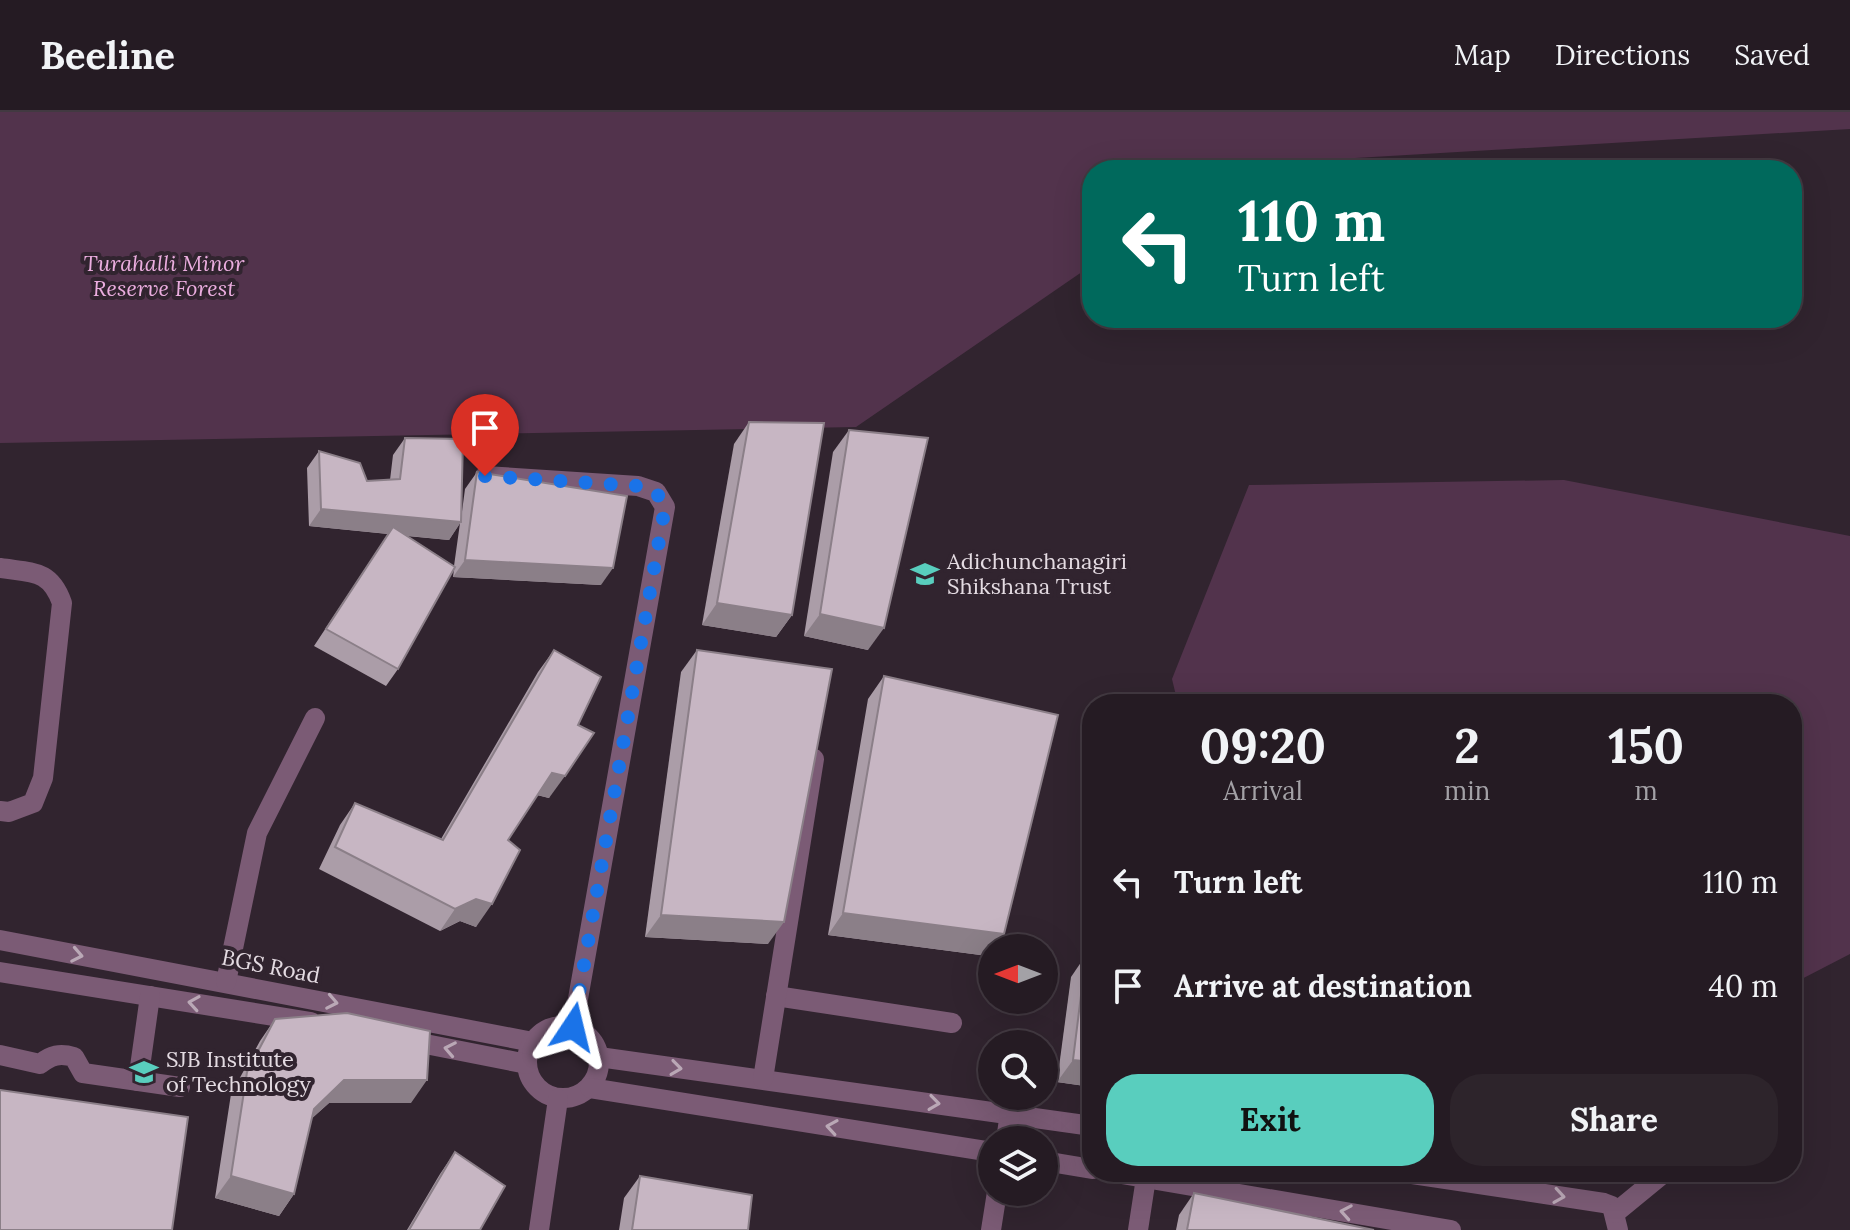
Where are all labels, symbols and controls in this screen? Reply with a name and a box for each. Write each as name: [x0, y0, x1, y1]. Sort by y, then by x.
text: Beeline: [40, 31, 175, 79]
text: Map: [1454, 37, 1511, 73]
text: Directions: [1555, 37, 1690, 73]
text: Saved: [1734, 37, 1810, 73]
text: 110 m: [1238, 185, 1385, 256]
icon: left: [1106, 192, 1210, 296]
park label: Turahalli Minor Reserve Forest: [84, 249, 245, 302]
text: Turn left: [1238, 255, 1385, 301]
pin: [451, 394, 519, 476]
icon: arrive: [463, 406, 507, 450]
place label: Adichunchanagiri Shikshana Trust: [946, 547, 1127, 600]
school or university icon: Adichunchanagiri Shikshana Trust: [910, 559, 940, 589]
text: 09:20: [1200, 715, 1326, 776]
text: 2: [1454, 715, 1480, 776]
text: 150: [1608, 715, 1684, 776]
text: Arrival: [1223, 774, 1303, 807]
text: min: [1444, 774, 1490, 807]
text: m: [1635, 774, 1658, 807]
icon: left: [1106, 860, 1150, 904]
text: Turn left: [1174, 863, 1302, 901]
text: 110 m: [1703, 863, 1778, 901]
north arrow: [978, 934, 1058, 1014]
map controls: [978, 934, 1058, 1206]
street label: BGS Road: [219, 943, 323, 989]
one-way arrow: [70, 945, 83, 962]
icon: arrive: [1106, 964, 1150, 1008]
text: Arrive at destination: [1174, 967, 1472, 1005]
text: 40 m: [1708, 967, 1778, 1005]
position arrow: [531, 985, 615, 1069]
one-way arrow: [325, 993, 339, 1010]
one-way arrow: [187, 996, 201, 1013]
button: search: [978, 1030, 1058, 1110]
one-way arrow: [444, 1041, 457, 1058]
place label: SJB Institute of Technology: [166, 1045, 311, 1098]
school or university icon: SJB Institute of Technology: [129, 1057, 159, 1087]
one-way arrow: [670, 1059, 683, 1076]
button: Exit: [1106, 1074, 1434, 1166]
button: Share: [1450, 1074, 1778, 1166]
one-way arrow: [927, 1094, 941, 1111]
one-way arrow: [825, 1119, 839, 1136]
button: layers: [978, 1126, 1058, 1206]
one-way arrow: [1552, 1187, 1566, 1204]
one-way arrow: [1339, 1205, 1353, 1222]

